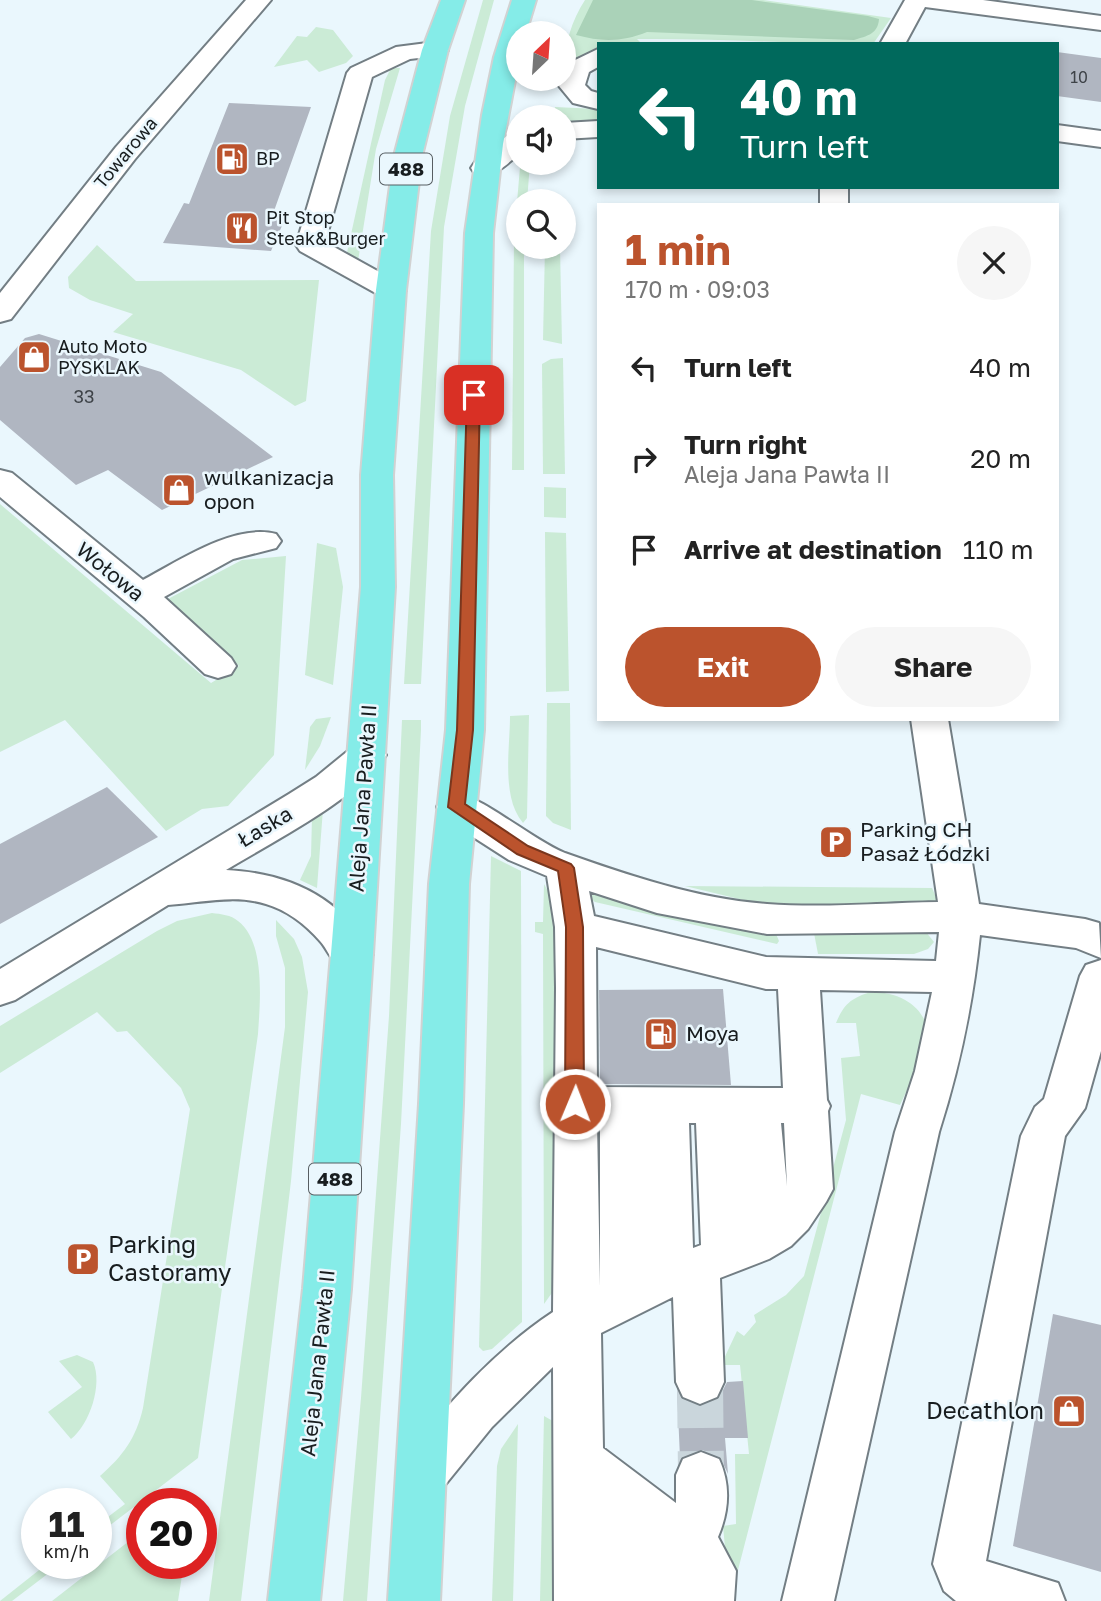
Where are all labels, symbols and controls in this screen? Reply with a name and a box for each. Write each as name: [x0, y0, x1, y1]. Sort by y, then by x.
north arrow: [506, 21, 576, 91]
map controls: [506, 21, 576, 259]
text: 40 m: [740, 67, 858, 126]
house number: 10: [1070, 67, 1088, 87]
icon: left: [625, 70, 716, 161]
button: sound: [506, 105, 576, 175]
street label: Towarowa: [89, 112, 161, 193]
text: Turn left: [740, 127, 869, 165]
fuel station icon: BP: [213, 140, 251, 178]
place label: BP: [256, 147, 280, 169]
road number: 488: [380, 154, 432, 184]
button: search: [506, 189, 576, 259]
place label: Pit Stop Steak&Burger: [266, 206, 386, 249]
restaurant icon: Pit Stop Steak&Burger: [223, 209, 261, 247]
text: 1 min: [625, 224, 731, 274]
button: close: [957, 226, 1031, 300]
text: 170 m · 09:03: [625, 275, 770, 303]
place label: Auto Moto PYSKLAK: [58, 335, 147, 378]
shop icon: Auto Moto PYSKLAK: [15, 338, 53, 376]
icon: left: [625, 349, 663, 387]
text: Turn left: [684, 352, 792, 383]
text: 40 m: [970, 352, 1031, 383]
pin: [444, 365, 504, 425]
icon: arrive: [455, 376, 493, 414]
house number: 33: [73, 385, 95, 407]
text: Turn right: [684, 429, 807, 460]
icon: right: [625, 440, 663, 478]
text: 20 m: [970, 443, 1031, 474]
text: Aleja Jana Pawła II: [684, 460, 890, 488]
place label: wulkanizacja opon: [204, 464, 334, 514]
shop icon: wulkanizacja opon: [160, 471, 198, 509]
icon: arrive: [625, 531, 663, 569]
text: Arrive at destination: [684, 534, 942, 565]
text: 110 m: [963, 534, 1034, 565]
street label: Wołowa: [71, 536, 150, 606]
button: Exit: [625, 627, 821, 707]
button: Share: [835, 627, 1031, 707]
street label: Aleja Jana Pawła II: [342, 703, 382, 893]
street label: Łaska: [232, 800, 297, 853]
place label: Parking CH Pasaż Łódzki: [860, 816, 990, 866]
parking icon: Parking CH Pasaż Łódzki: [817, 823, 855, 861]
fuel station icon: Moya: [642, 1015, 680, 1053]
place label: Moya: [686, 1020, 739, 1046]
position arrow: [538, 1067, 612, 1141]
road number: 488: [309, 1163, 361, 1194]
place label: Parking Castoramy: [108, 1229, 231, 1286]
parking icon: Parking Castoramy: [64, 1240, 102, 1278]
street label: Aleja Jana Pawła II: [294, 1268, 340, 1458]
shop icon: Decathlon: [1050, 1392, 1088, 1430]
place label: Decathlon: [926, 1395, 1044, 1424]
speed limit sign: 20: [126, 1488, 217, 1579]
text: 11: [48, 1503, 85, 1545]
text: km/h: [44, 1540, 89, 1562]

